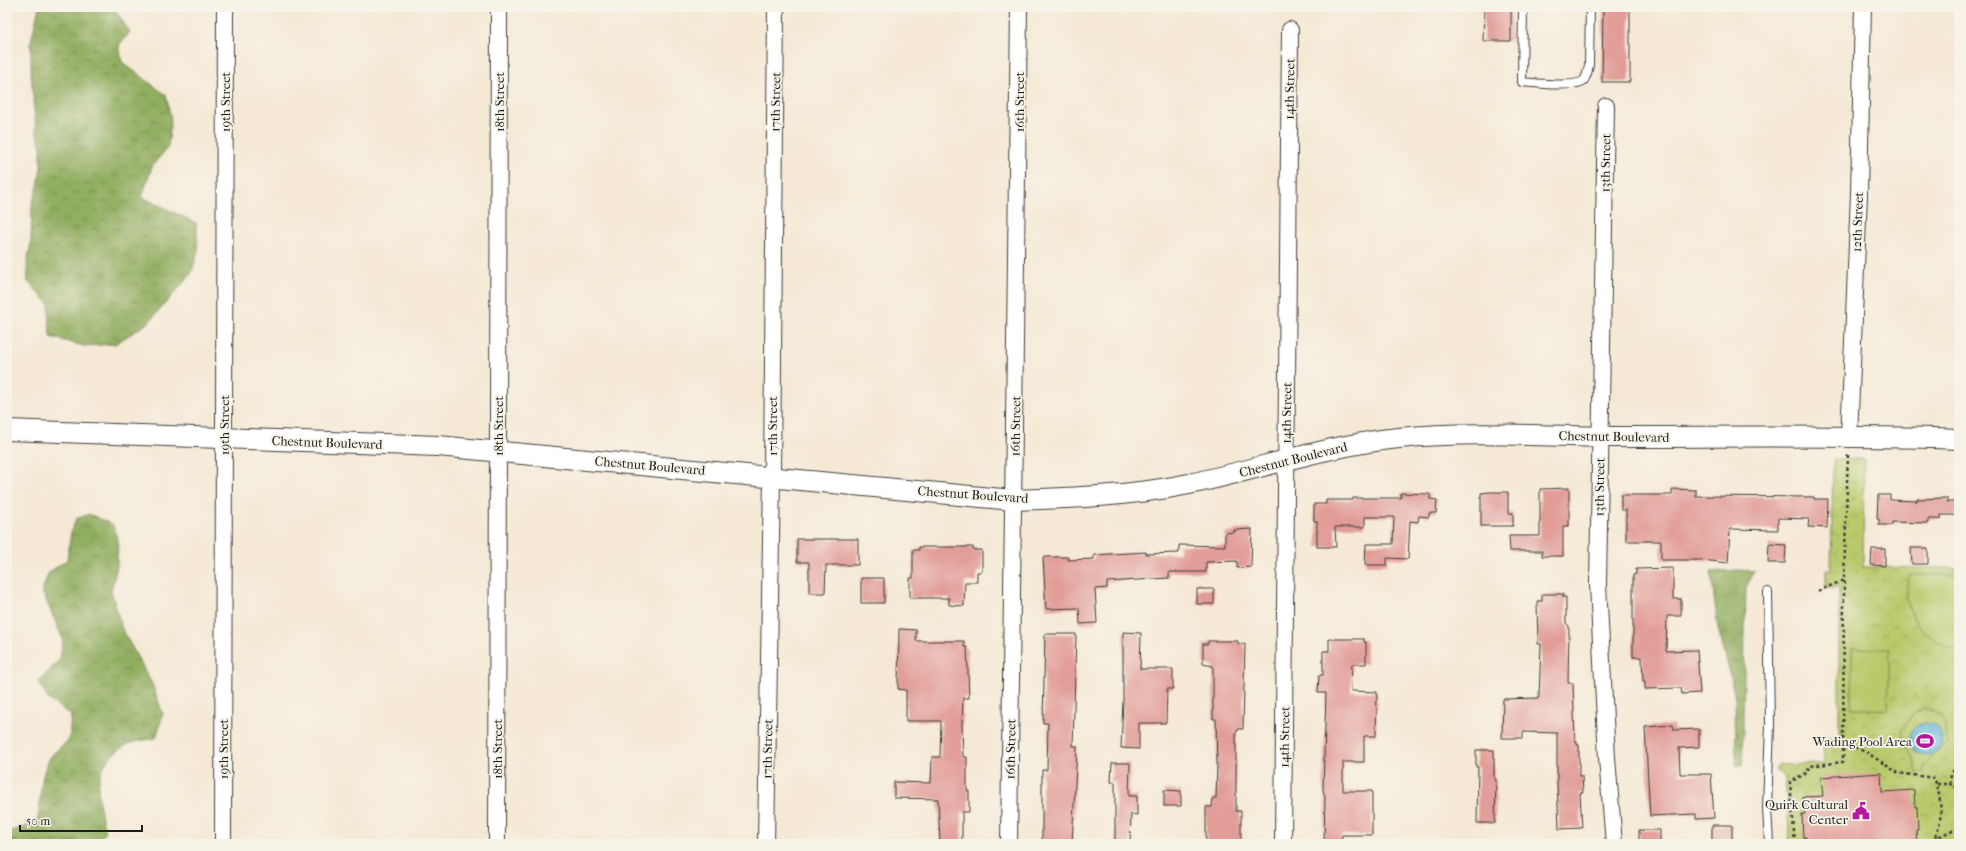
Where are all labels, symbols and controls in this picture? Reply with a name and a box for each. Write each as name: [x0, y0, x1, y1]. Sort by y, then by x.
street label: 14th Street: [1281, 58, 1298, 120]
street label: 19th Street: [218, 71, 233, 132]
street label: 16th Street: [1012, 71, 1027, 132]
street label: 18th Street: [492, 72, 507, 132]
street label: 17th Street: [767, 72, 784, 132]
street label: 13th Street: [1597, 133, 1614, 193]
street label: 12th Street: [1849, 191, 1866, 252]
street label: 14th Street: [1278, 382, 1295, 444]
street label: 19th Street: [217, 394, 232, 455]
street label: 16th Street: [1007, 395, 1024, 456]
street label: 18th Street: [491, 396, 506, 456]
street label: 17th Street: [765, 396, 780, 456]
street label: Chestnut Boulevard: [1558, 428, 1670, 445]
street label: Chestnut Boulevard: [271, 433, 384, 452]
street label: Chestnut Boulevard: [1237, 439, 1350, 480]
street label: Chestnut Boulevard: [594, 453, 707, 478]
street label: 13th Street: [1591, 457, 1608, 517]
street label: Chestnut Boulevard: [917, 483, 1030, 506]
street label: 14th Street: [1276, 706, 1293, 768]
street label: 19th Street: [216, 718, 231, 779]
street label: 16th Street: [1002, 718, 1019, 779]
street label: 18th Street: [490, 719, 505, 779]
street label: 17th Street: [759, 719, 776, 779]
sports icon: Wading Pool Area: [1915, 731, 1935, 751]
place label: Wading Pool Area: [1812, 734, 1913, 749]
place label: Quirk Cultural Center: [1765, 797, 1848, 827]
public building icon: Quirk Cultural Center: [1851, 801, 1871, 821]
scale bar: [20, 807, 142, 833]
text: 50 m: [26, 814, 50, 828]

